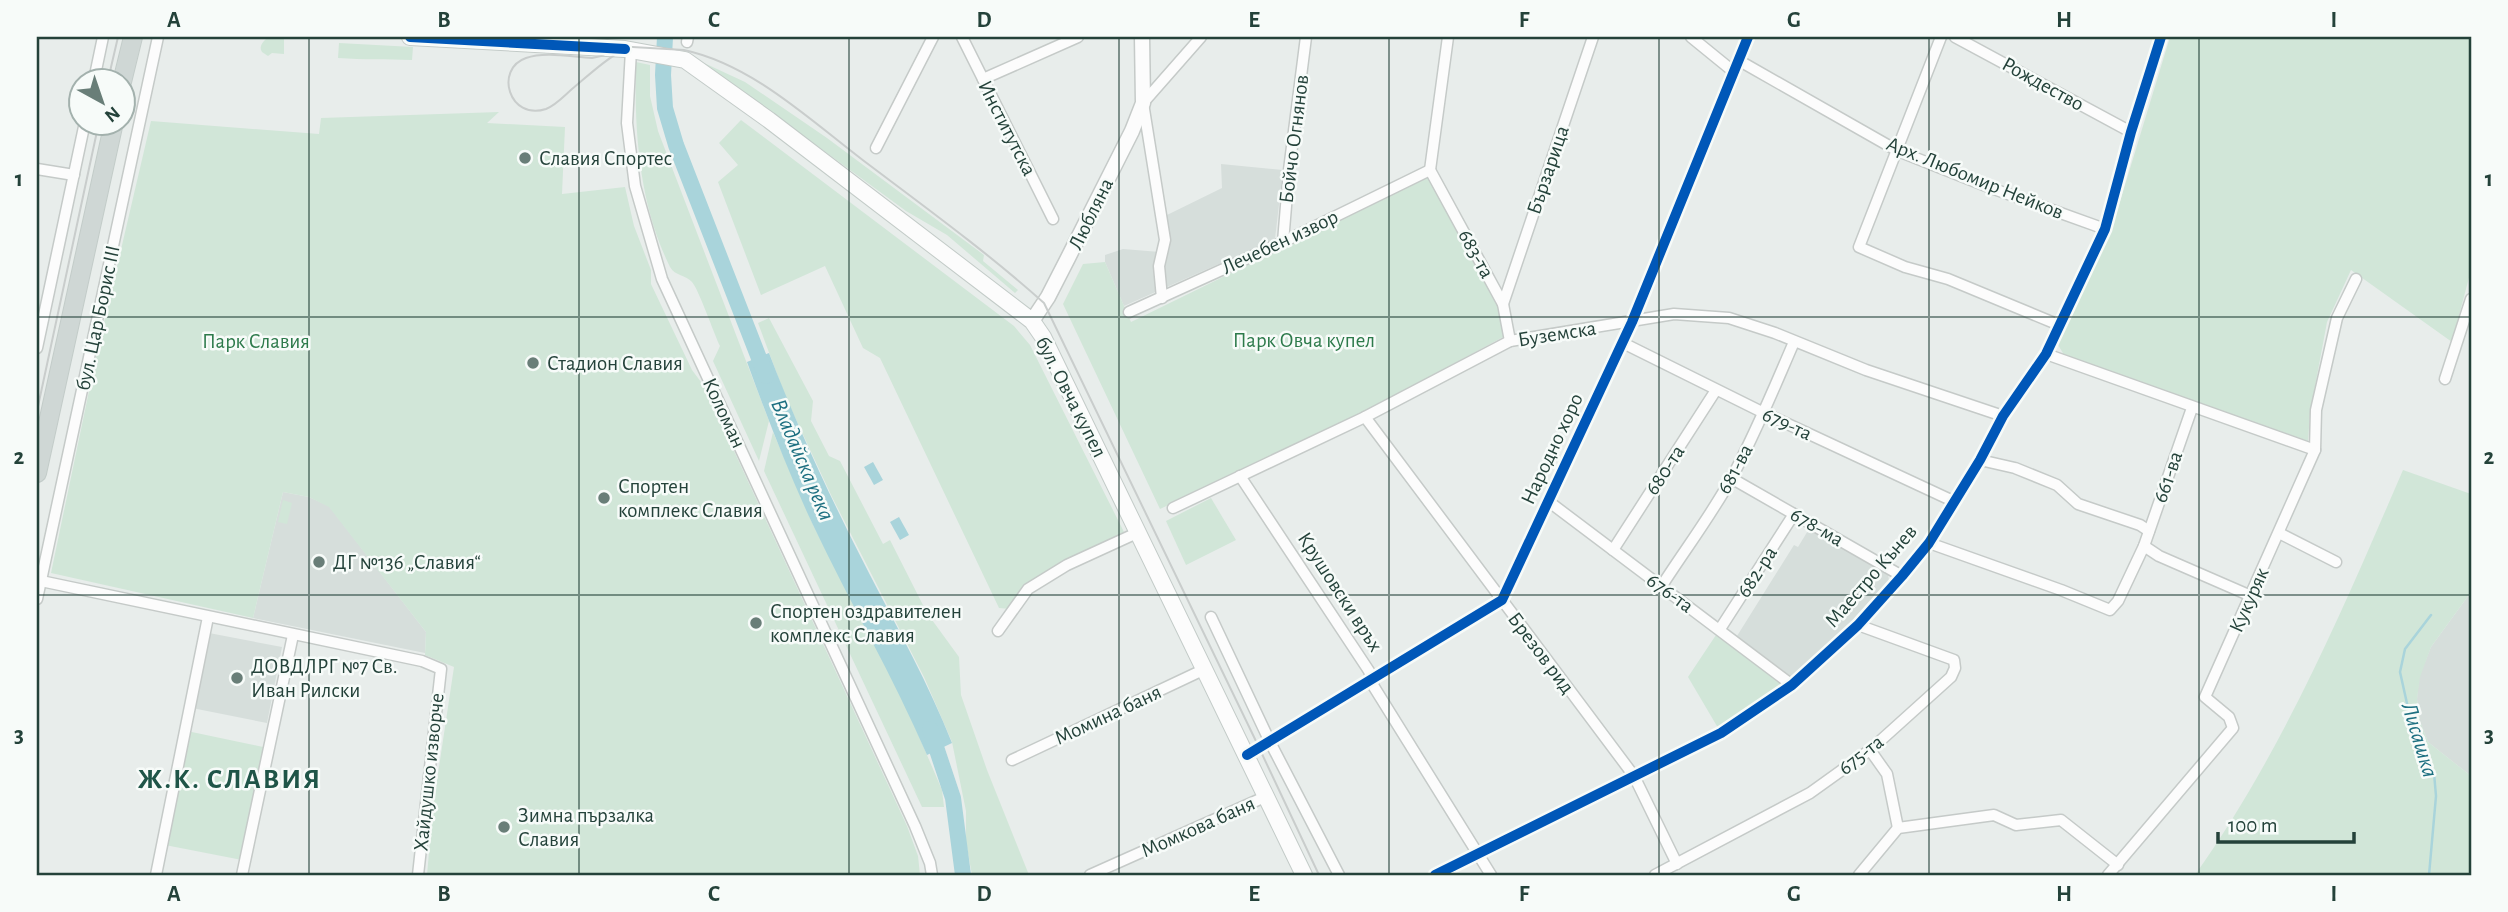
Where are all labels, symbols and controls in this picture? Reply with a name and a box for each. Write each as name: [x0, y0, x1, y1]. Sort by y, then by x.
text: A: [167, 9, 181, 32]
text: B: [437, 9, 451, 32]
text: C: [708, 9, 720, 32]
text: D: [976, 9, 992, 32]
text: E: [1248, 9, 1260, 32]
text: F: [1519, 9, 1530, 32]
text: G: [1787, 9, 1801, 32]
text: H: [2056, 9, 2072, 32]
text: I: [2331, 9, 2337, 32]
street label: Рождество: [1999, 53, 2087, 115]
north arrow: [66, 66, 136, 136]
street label: Бойчо Огнянов: [1276, 74, 1312, 204]
street label: Институтска: [974, 77, 1040, 179]
text: N: [101, 102, 123, 125]
street label: Бързарица: [1523, 123, 1573, 217]
street label: Арх. Любомир Нейков: [1884, 133, 2066, 223]
place label: Славия Спортес: [539, 148, 672, 169]
marker: Славия Спортес: [517, 150, 533, 166]
text: 1: [15, 168, 23, 191]
text: 1: [2485, 168, 2493, 191]
street label: Любляна: [1065, 175, 1117, 253]
street label: Лечебен извор: [1219, 206, 1341, 278]
street label: 683-та: [1454, 226, 1498, 282]
street label: бул. Цар Борис III: [72, 244, 124, 392]
street label: Буземска: [1516, 317, 1598, 351]
park label: Парк Овча купел: [1233, 330, 1375, 351]
park label: Парк Славия: [202, 331, 310, 352]
street label: бул. Овча купел: [1032, 333, 1110, 461]
place label: Стадион Славия: [547, 353, 683, 374]
marker: Стадион Славия: [525, 355, 541, 371]
street label: Коломан: [699, 375, 749, 451]
street label: Народно хоро: [1517, 390, 1587, 508]
water label: Владайска река: [766, 396, 838, 524]
street label: 679-та: [1759, 403, 1815, 445]
street label: 681-ва: [1713, 440, 1757, 497]
street label: 680-та: [1641, 441, 1689, 499]
text: 2: [14, 446, 25, 469]
text: 2: [2484, 446, 2495, 469]
street label: 661-ва: [2149, 448, 2187, 505]
place label: Спортен комплекс Славия: [618, 476, 763, 521]
marker: Спортен комплекс Славия: [596, 490, 612, 506]
street label: 678-ма: [1787, 504, 1848, 551]
street label: Маестро Кънев: [1821, 521, 1921, 631]
street label: Крушовски връх: [1294, 529, 1386, 655]
street label: 682-ра: [1733, 542, 1781, 601]
place label: ДГ №136 „Славия“: [333, 552, 481, 573]
marker: ДГ №136 „Славия“: [311, 554, 327, 570]
street label: Кукуряк: [2225, 564, 2273, 636]
street label: 676-та: [1643, 569, 1698, 617]
place label: Спортен оздравителен комплекс Славия: [770, 601, 962, 646]
street label: Брезов рид: [1504, 608, 1578, 698]
marker: Спортен оздравителен комплекс Славия: [748, 615, 764, 631]
place label: ДОВДЛРГ №7 Св. Иван Рилски: [251, 656, 398, 701]
marker: ДОВДЛРГ №7 Св. Иван Рилски: [229, 670, 245, 686]
street label: Момина баня: [1051, 681, 1165, 749]
street label: Хайдушко изворче: [410, 692, 448, 852]
water label: Лисашка: [2396, 699, 2441, 780]
text: 3: [14, 724, 24, 747]
text: 3: [2484, 724, 2494, 747]
street label: 675-та: [1834, 731, 1888, 779]
district label: Ж.К. СЛАВИЯ: [138, 766, 322, 794]
street label: Момкова баня: [1138, 793, 1258, 861]
scale bar: [2218, 800, 2354, 844]
place label: Зимна пързалка Славия: [518, 805, 655, 850]
text: 100 m: [2228, 815, 2278, 836]
marker: Зимна пързалка Славия: [496, 819, 512, 835]
text: A: [167, 883, 181, 906]
text: B: [437, 883, 451, 906]
text: C: [708, 883, 720, 906]
text: D: [976, 883, 992, 906]
text: E: [1248, 883, 1260, 906]
text: F: [1519, 883, 1530, 906]
text: G: [1787, 883, 1801, 906]
text: H: [2056, 883, 2072, 906]
text: I: [2331, 883, 2337, 906]

